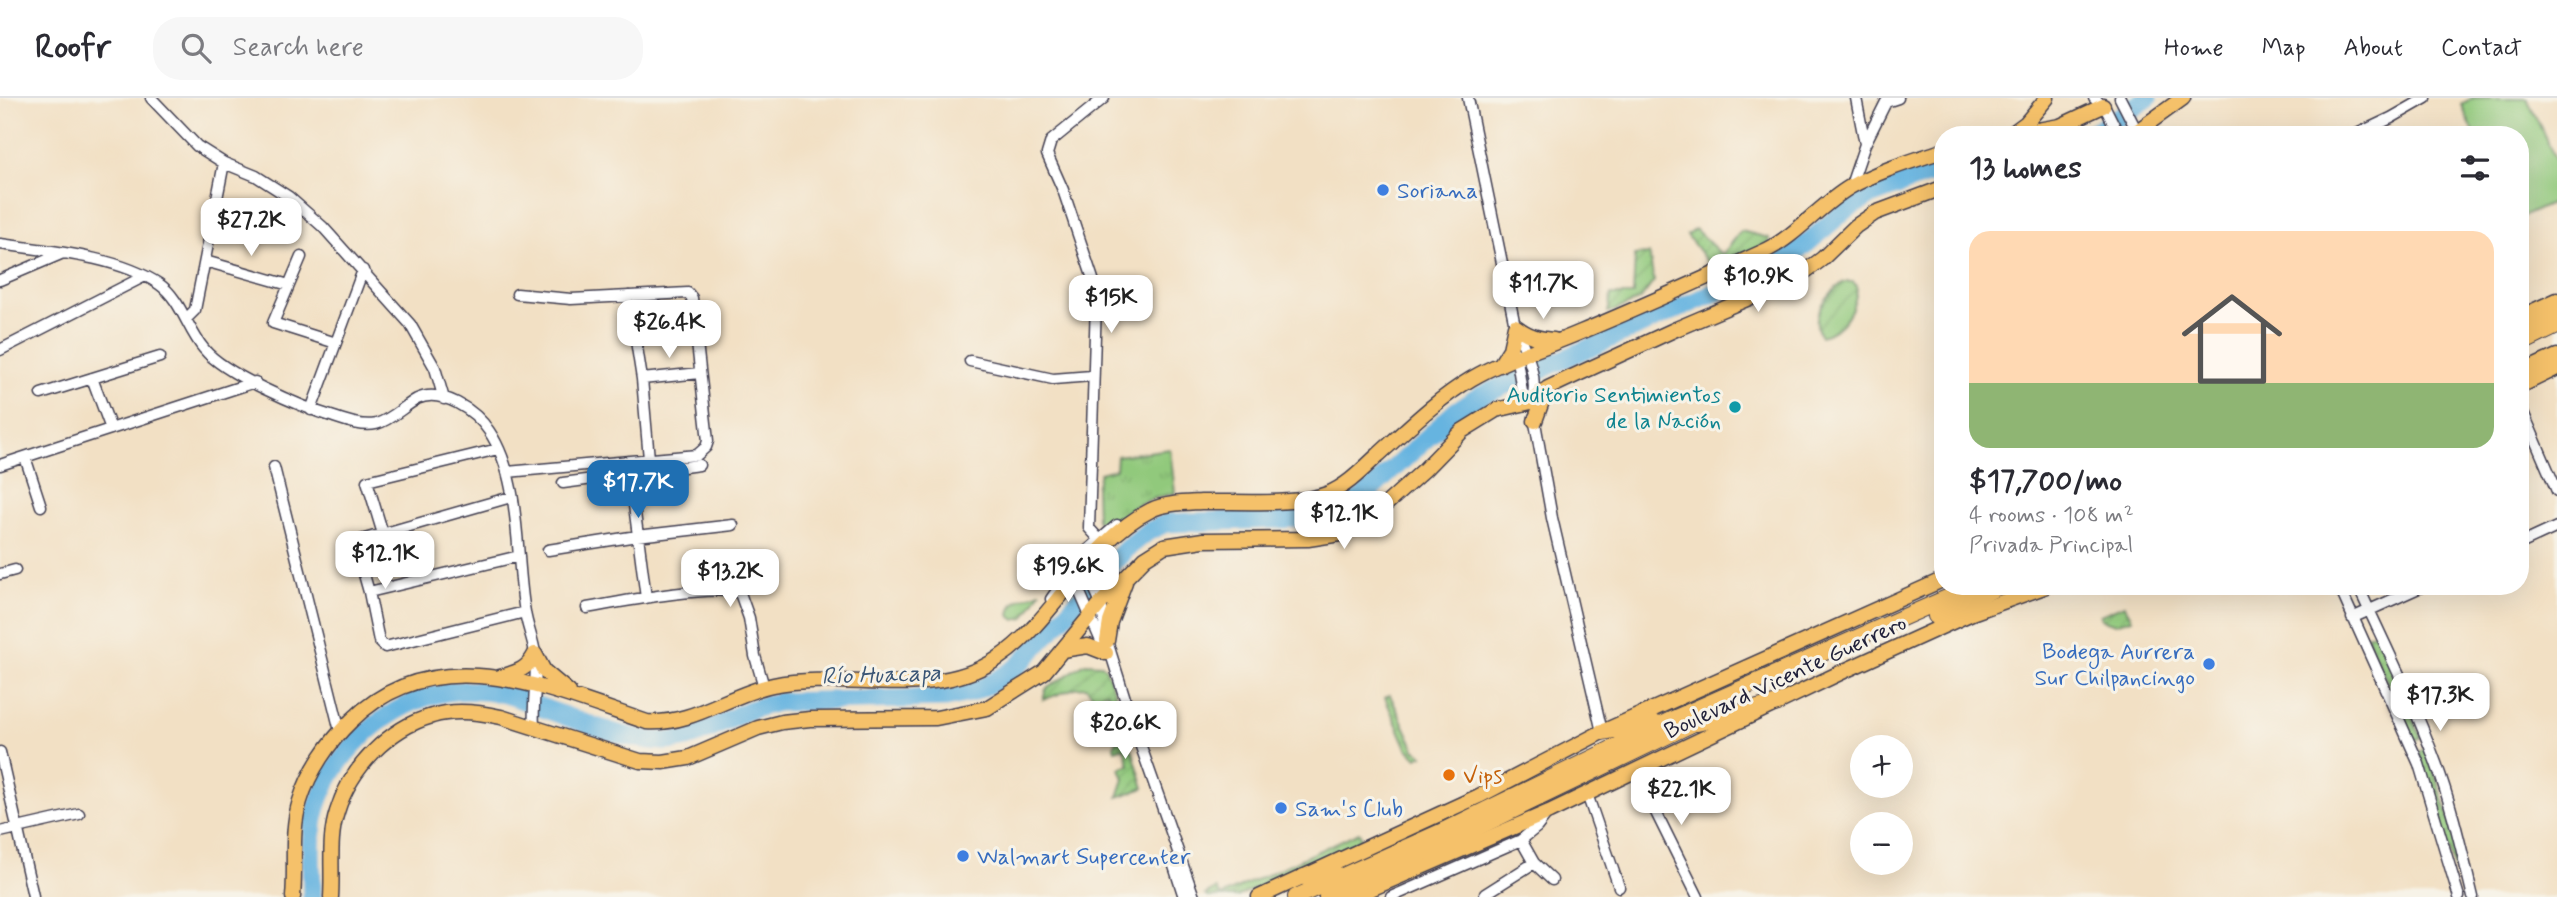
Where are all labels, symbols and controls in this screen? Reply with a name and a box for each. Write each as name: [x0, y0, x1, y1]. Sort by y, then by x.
search box: [153, 17, 643, 80]
text: Roofr: [35, 26, 111, 70]
icon: search: [177, 29, 215, 67]
text: Search here: [233, 31, 364, 65]
text: Home: [2164, 33, 2224, 64]
text: Map: [2262, 33, 2306, 64]
text: About: [2344, 33, 2403, 64]
text: Contact: [2441, 33, 2522, 64]
text: 13 homes: [1969, 149, 2082, 188]
icon: filters: [2456, 149, 2494, 187]
place label: Soriana: [1397, 177, 1478, 207]
marker: Soriana: [1375, 182, 1391, 198]
pin: $27.2K: [194, 198, 308, 258]
text: $27.2K: [217, 206, 285, 236]
pin: $10.9K: [1701, 254, 1815, 314]
pin: $11.7K: [1486, 262, 1600, 321]
text: $10.9K: [1723, 262, 1793, 292]
text: $11.7K: [1509, 269, 1577, 299]
pin: $15K: [1070, 275, 1152, 335]
icon: home: [2169, 276, 2295, 402]
text: $15K: [1085, 283, 1137, 313]
pin: $26.4K: [612, 300, 726, 360]
text: $26.4K: [633, 308, 705, 338]
place label: Auditorio Sentimientos de la Nación: [1506, 381, 1721, 437]
marker: Auditorio Sentimientos de la Nación: [1727, 399, 1743, 415]
pin: $17.7K: [581, 460, 695, 520]
text: $17,700/mo: [1969, 462, 2122, 501]
text: $17.7K: [603, 468, 673, 498]
pin: $12.1K: [1287, 491, 1401, 551]
text: $12.1K: [1310, 499, 1378, 529]
text: 4 rooms · 108 m²: [1969, 501, 2134, 531]
text: Privada Principal: [1969, 531, 2133, 561]
pin: $12.1K: [328, 532, 442, 591]
text: $12.1K: [351, 539, 419, 569]
pin: $19.6K: [1011, 545, 1125, 604]
pin: $13.2K: [673, 550, 787, 609]
text: $19.6K: [1033, 552, 1103, 582]
text: $13.2K: [697, 557, 763, 587]
street label: Boulevard Vicente Guerrero: [1660, 608, 1912, 747]
place label: Bodega Aurrera Sur Chilpancingo: [2035, 638, 2195, 694]
marker: Bodega Aurrera Sur Chilpancingo: [2201, 656, 2217, 672]
water label: Río Huacapa: [821, 658, 942, 693]
pin: $17.3K: [2383, 674, 2497, 733]
text: $17.3K: [2407, 681, 2473, 711]
pin: $20.6K: [1068, 702, 1182, 761]
text: $20.6K: [1090, 709, 1160, 739]
map controls: [1850, 735, 1913, 875]
button: +: [1850, 735, 1913, 798]
place label: Vips: [1463, 762, 1502, 792]
marker: Vips: [1441, 767, 1457, 783]
pin: $22.1K: [1624, 768, 1738, 827]
text: $22.1K: [1647, 775, 1715, 805]
place label: Sam's Club: [1295, 795, 1403, 825]
marker: Sam's Club: [1273, 800, 1289, 816]
button: −: [1850, 812, 1913, 875]
place label: Walmart Supercenter: [977, 843, 1191, 873]
marker: Walmart Supercenter: [955, 848, 971, 864]

